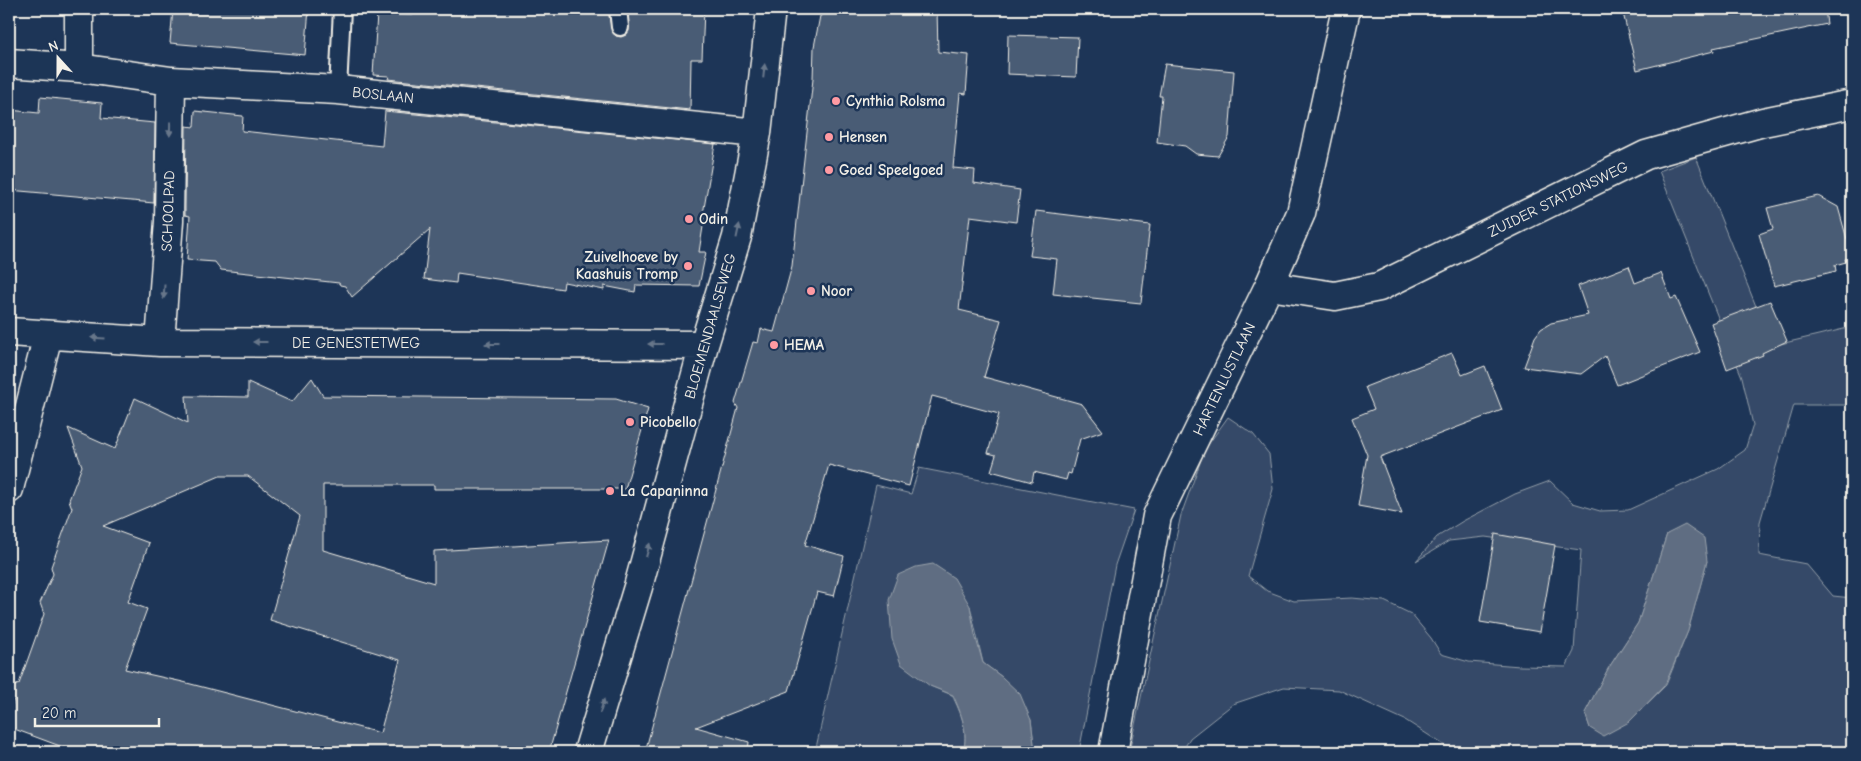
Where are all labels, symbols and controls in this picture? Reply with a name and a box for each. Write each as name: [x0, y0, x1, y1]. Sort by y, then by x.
north arrow: [32, 32, 82, 82]
text: N: [46, 37, 61, 56]
one-way arrow: [760, 62, 768, 78]
street label: BOSLAAN: [351, 83, 415, 107]
place label: Cynthia Rolsma: [846, 92, 945, 110]
marker: Cynthia Rolsma: [830, 95, 842, 107]
one-way arrow: [166, 122, 174, 138]
place label: Hensen: [839, 128, 887, 146]
marker: Hensen: [823, 131, 835, 143]
street label: ZUIDER STATIONSWEG: [1485, 157, 1631, 241]
place label: Goed Speelgoed: [839, 161, 943, 179]
marker: Goed Speelgoed: [823, 164, 835, 176]
street label: SCHOOLPAD: [158, 170, 178, 252]
place label: Odin: [699, 210, 728, 228]
marker: Odin: [683, 213, 695, 225]
one-way arrow: [734, 222, 742, 238]
place label: Zuivelhoeve by Kaashuis Tromp: [576, 248, 678, 283]
street label: BLOEMENDAALSEWEG: [681, 251, 740, 401]
marker: Zuivelhoeve by Kaashuis Tromp: [682, 260, 694, 272]
place label: Noor: [821, 282, 852, 300]
one-way arrow: [160, 284, 168, 300]
marker: Noor: [805, 285, 817, 297]
street label: HARTENLUSTLAAN: [1189, 320, 1259, 438]
one-way arrow: [89, 333, 105, 341]
street label: DE GENESTETWEG: [292, 334, 420, 352]
place label: HEMA: [784, 336, 825, 354]
one-way arrow: [252, 338, 268, 346]
one-way arrow: [484, 339, 500, 347]
marker: HEMA: [768, 339, 780, 351]
one-way arrow: [647, 340, 663, 348]
place label: Picobello: [640, 413, 697, 431]
marker: Picobello: [624, 416, 636, 428]
place label: La Capaninna: [620, 482, 708, 500]
marker: La Capaninna: [604, 485, 616, 497]
one-way arrow: [645, 542, 653, 557]
scale bar: [35, 696, 159, 728]
one-way arrow: [599, 698, 607, 713]
text: 20 m: [42, 704, 76, 722]

